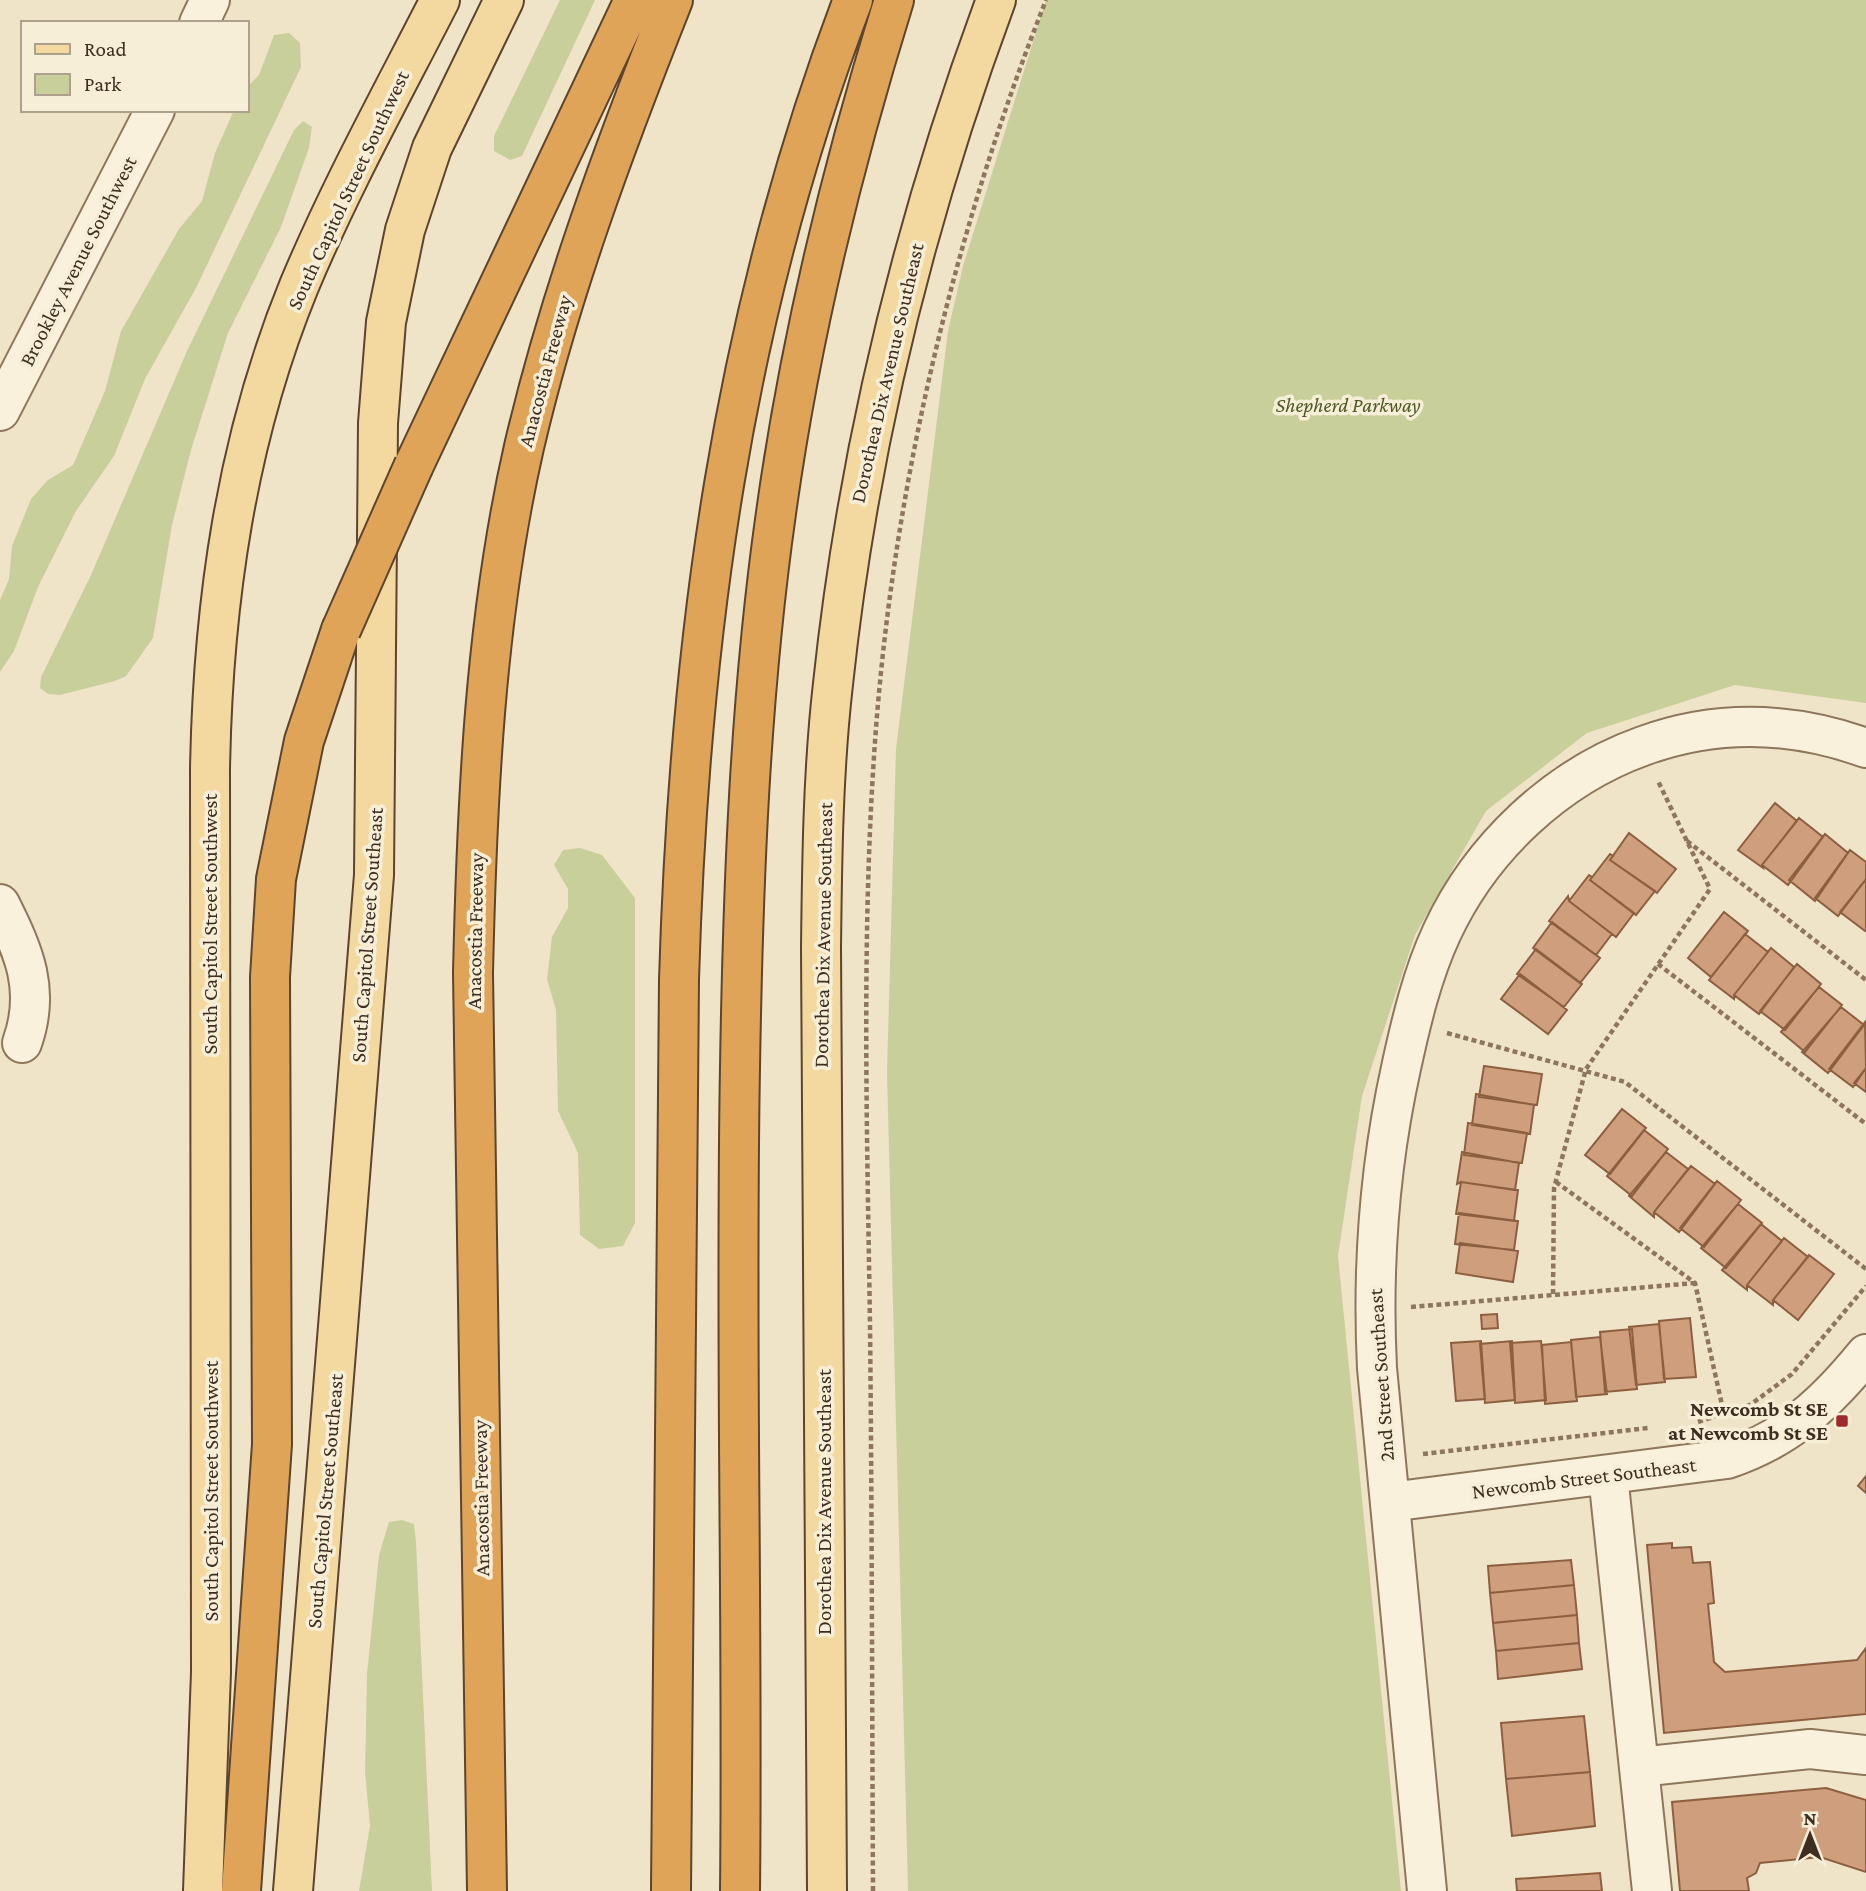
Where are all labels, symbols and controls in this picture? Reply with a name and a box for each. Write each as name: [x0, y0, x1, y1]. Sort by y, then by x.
legend: [21, 21, 248, 112]
text: Road: [84, 37, 127, 61]
street label: South Capitol Street Southwest: [282, 66, 414, 313]
text: Park: [84, 72, 121, 96]
street label: Brookley Avenue Southwest: [14, 151, 142, 370]
street label: Dorothea Dix Avenue Southeast: [845, 240, 929, 505]
street label: Anacostia Freeway: [513, 292, 577, 450]
park label: Shepherd Parkway: [1275, 393, 1421, 417]
street label: South Capitol Street Southwest: [198, 792, 222, 1055]
street label: Dorothea Dix Avenue Southeast: [809, 801, 837, 1068]
street label: South Capitol Street Southeast: [346, 806, 388, 1063]
street label: Anacostia Freeway: [462, 852, 488, 1009]
street label: 2nd Street Southeast: [1363, 1287, 1399, 1462]
street label: South Capitol Street Southwest: [199, 1359, 223, 1622]
street label: Dorothea Dix Avenue Southeast: [812, 1368, 836, 1635]
street label: South Capitol Street Southeast: [302, 1372, 348, 1629]
place label: Newcomb St SE at Newcomb St SE: [1668, 1397, 1828, 1445]
marker: Newcomb St SE at Newcomb St SE: [1834, 1413, 1850, 1429]
street label: Anacostia Freeway: [468, 1419, 494, 1576]
street label: Newcomb Street Southeast: [1471, 1452, 1698, 1504]
north arrow: [1775, 1800, 1845, 1870]
text: N: [1804, 1808, 1817, 1829]

